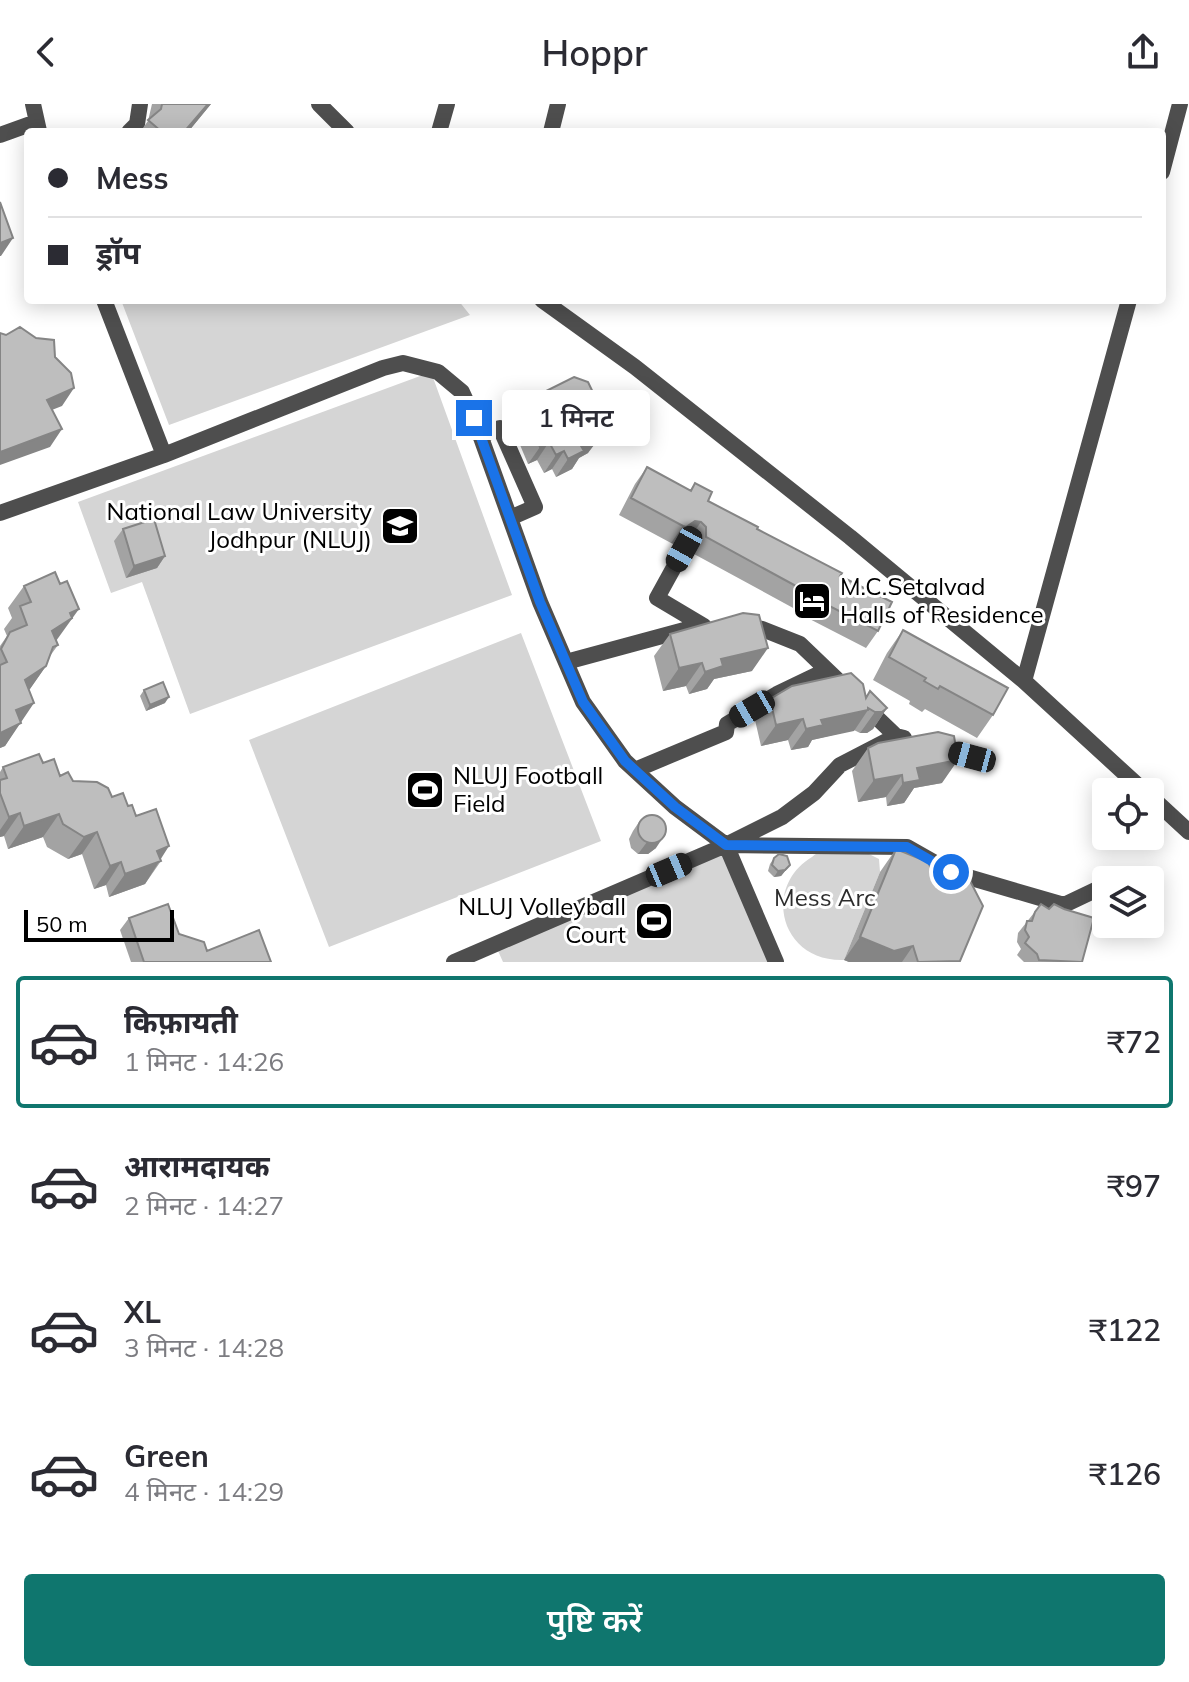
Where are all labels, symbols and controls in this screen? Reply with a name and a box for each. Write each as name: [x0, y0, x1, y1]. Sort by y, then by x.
icon: back: [24, 30, 68, 74]
text: Hoppr: [541, 30, 648, 75]
icon: share: [1121, 30, 1165, 74]
text: Mess: [96, 159, 169, 197]
text: ड्रॉप: [96, 234, 140, 272]
callout: 1 मिनट: [502, 390, 650, 446]
route end: [456, 400, 492, 436]
text: 1 मिनट: [538, 401, 614, 434]
place label: National Law University Jodhpur (NLUJ): [107, 496, 372, 554]
school or university icon: National Law University Jodhpur (NLUJ): [379, 505, 421, 547]
car: [662, 522, 706, 576]
place label: M.C.Setalvad Halls of Residence: [840, 571, 1044, 629]
hotel icon: M.C.Setalvad Halls of Residence: [791, 580, 833, 622]
car: [725, 687, 779, 731]
car: [946, 739, 998, 775]
place label: NLUJ Football Field: [453, 760, 603, 818]
sports icon: NLUJ Football Field: [404, 769, 446, 811]
map controls: [1092, 778, 1164, 938]
button: locate: [1092, 778, 1164, 850]
car: [642, 850, 696, 890]
route start: [933, 854, 969, 890]
button: layers: [1092, 866, 1164, 938]
park label: Mess Arc: [774, 882, 876, 912]
place label: NLUJ Volleyball Court: [458, 891, 626, 949]
sports icon: NLUJ Volleyball Court: [633, 900, 675, 942]
scale bar: [24, 906, 174, 942]
text: 50 m: [36, 910, 87, 938]
text: किफ़ायती: [124, 1003, 238, 1041]
icon: car: [28, 1006, 100, 1078]
text: ₹72: [1107, 1023, 1161, 1061]
text: 1 मिनट · 14:26: [124, 1045, 284, 1078]
text: आरामदायक: [124, 1147, 270, 1185]
icon: car: [28, 1150, 100, 1222]
text: ₹97: [1107, 1167, 1161, 1205]
text: 2 मिनट · 14:27: [124, 1189, 284, 1222]
text: XL: [124, 1293, 161, 1331]
icon: car: [28, 1294, 100, 1366]
text: ₹122: [1089, 1311, 1161, 1349]
text: 3 मिनट · 14:28: [124, 1331, 284, 1364]
text: Green: [124, 1437, 209, 1475]
icon: car: [28, 1438, 100, 1510]
text: ₹126: [1089, 1455, 1161, 1493]
text: 4 मिनट · 14:29: [124, 1475, 284, 1508]
button: पुष्टि करें: [24, 1574, 1165, 1666]

